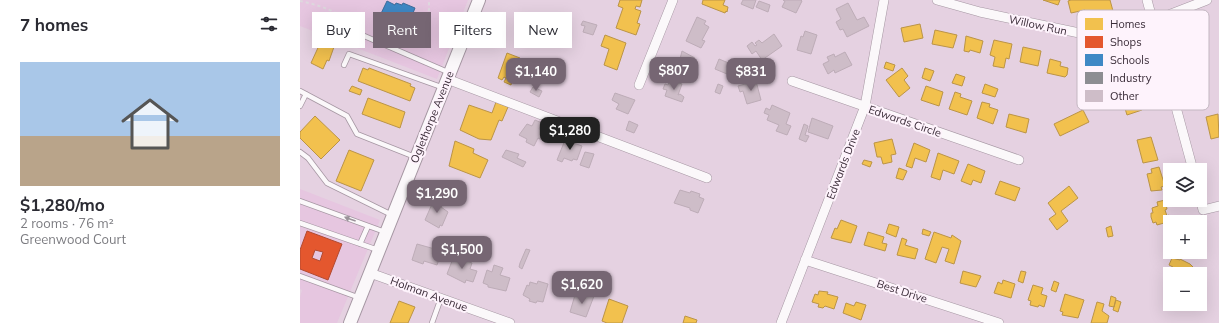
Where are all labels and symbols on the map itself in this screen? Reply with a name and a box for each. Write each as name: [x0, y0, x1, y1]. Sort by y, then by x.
legend: [1077, 10, 1209, 110]
street label: Willow Run: [1008, 12, 1068, 38]
text: Homes: [1110, 17, 1146, 31]
text: Shops: [1110, 35, 1142, 49]
text: Schools: [1110, 53, 1149, 67]
pin: $807: [650, 57, 698, 91]
pin: $1,140: [503, 58, 569, 92]
pin: $831: [727, 58, 775, 92]
street label: Oglethorpe Avenue: [407, 69, 457, 165]
text: Industry: [1110, 71, 1152, 85]
text: Other: [1110, 89, 1139, 103]
street label: Edwards Circle: [867, 102, 943, 140]
pin: $1,280: [537, 117, 603, 151]
street label: Edwards Drive: [823, 127, 863, 201]
pin: $1,290: [404, 180, 470, 214]
one-way arrow: [343, 216, 355, 222]
pin: $1,500: [429, 236, 495, 270]
pin: $1,620: [549, 271, 615, 305]
street label: Holman Avenue: [388, 274, 470, 314]
street label: Best Drive: [875, 276, 929, 306]

